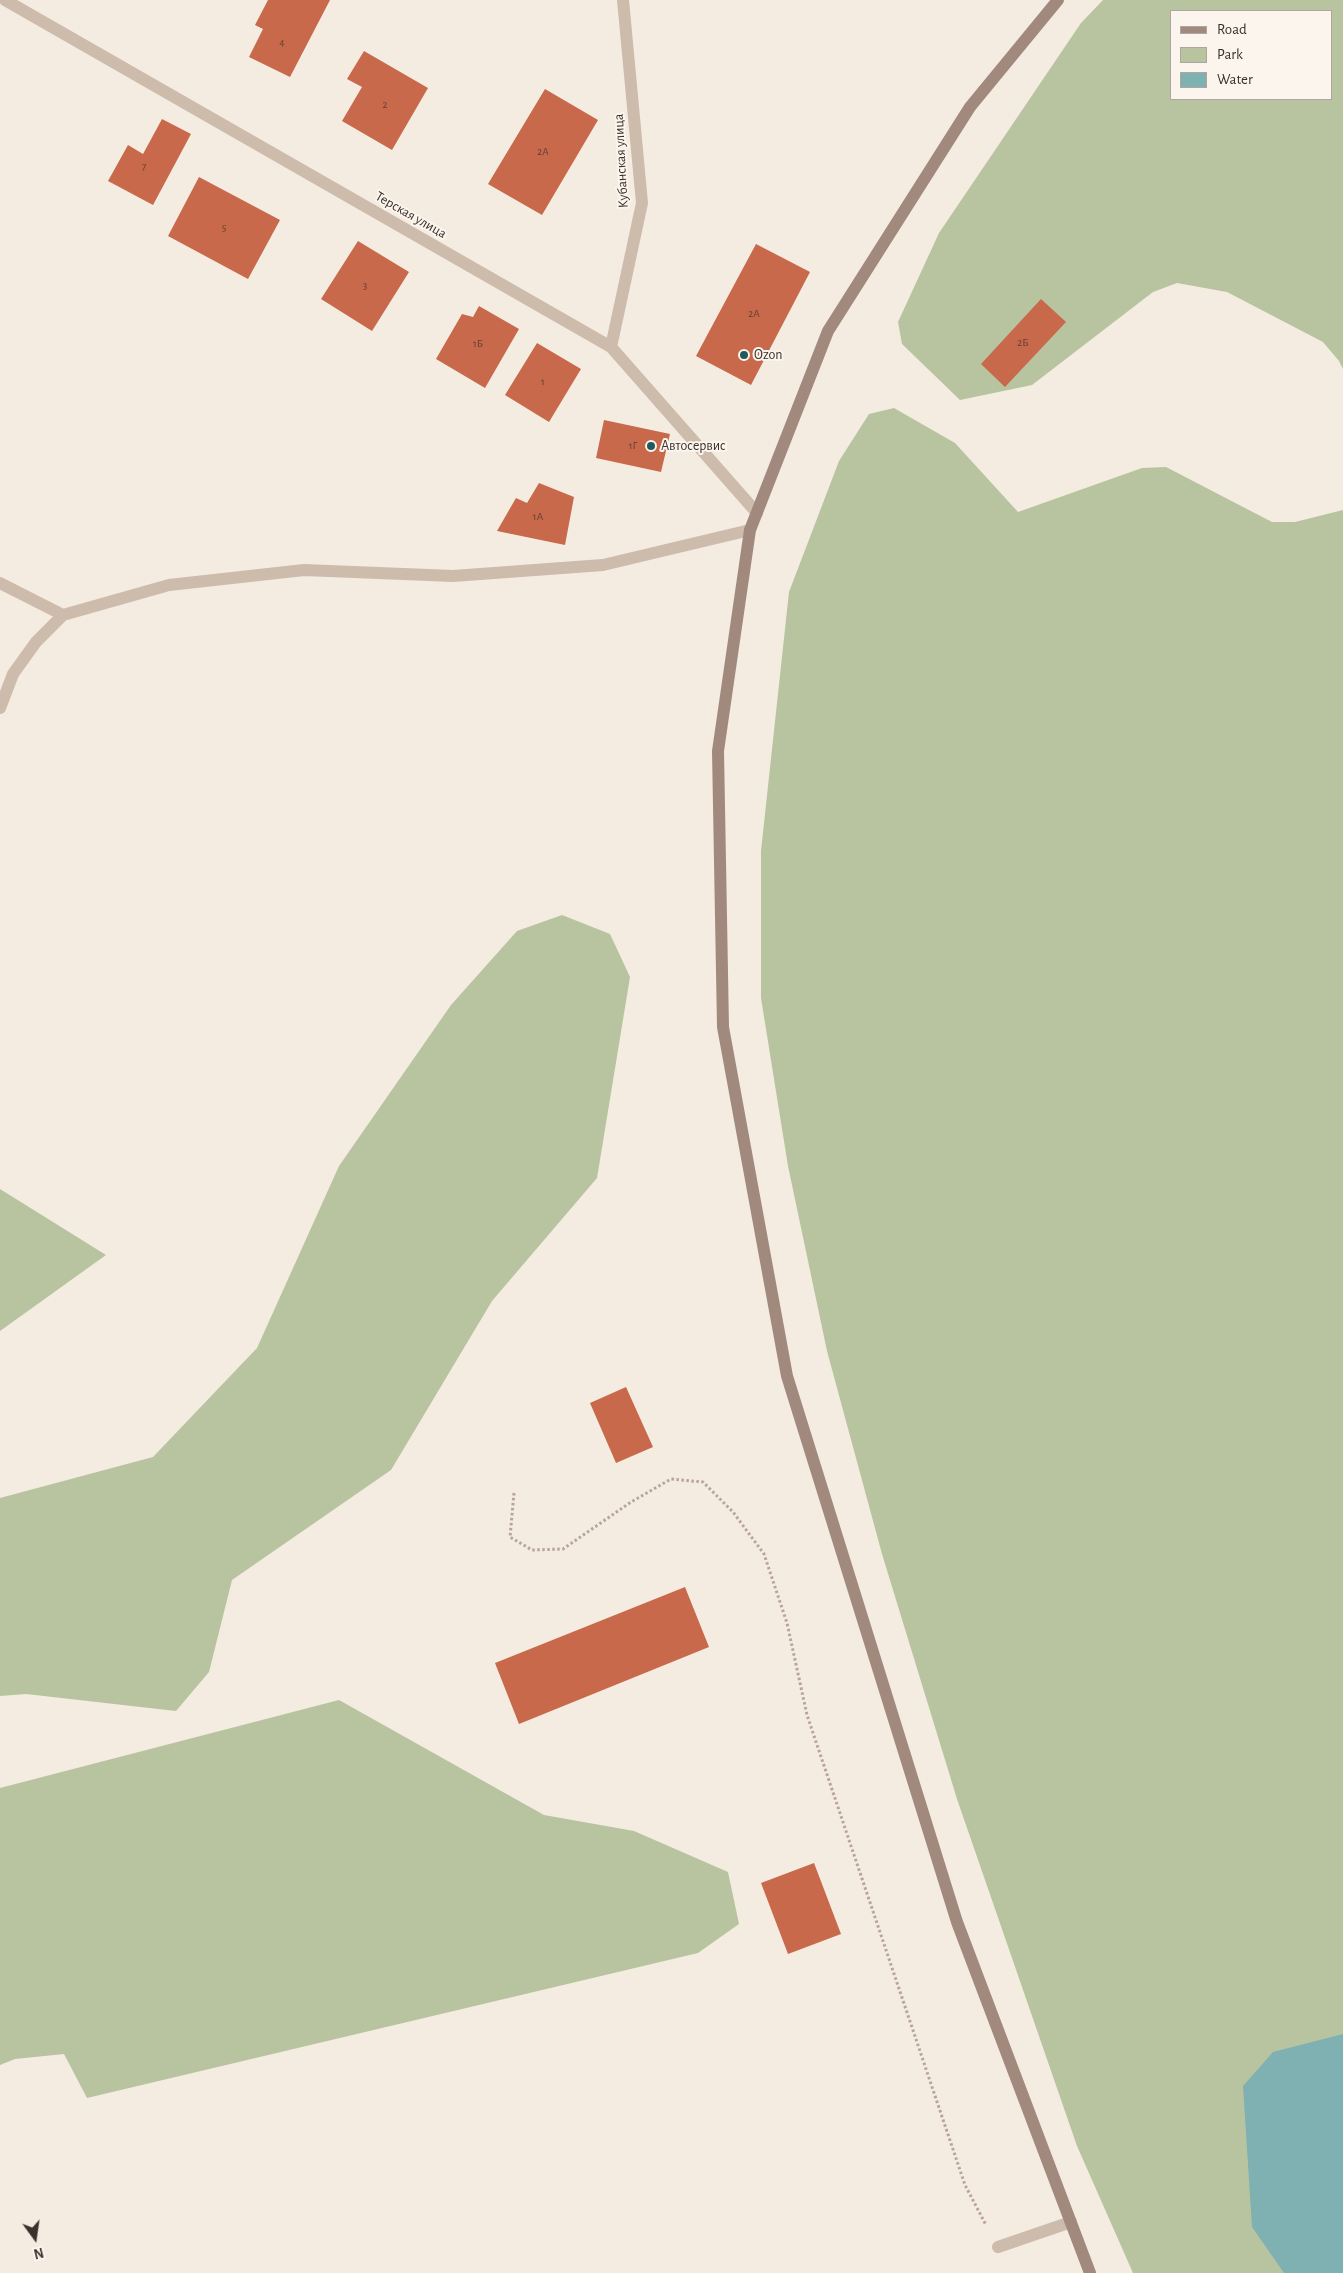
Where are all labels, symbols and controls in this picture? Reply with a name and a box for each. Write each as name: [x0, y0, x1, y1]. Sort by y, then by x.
legend: [1170, 10, 1333, 100]
text: Road: [1217, 22, 1247, 37]
house number: 4: [279, 36, 285, 50]
text: Park: [1217, 47, 1243, 62]
text: Water: [1217, 72, 1253, 87]
house number: 2: [382, 98, 388, 112]
street label: Кубанская улица: [610, 113, 632, 209]
house number: 2А: [537, 145, 549, 159]
house number: 7: [142, 160, 146, 174]
street label: Терская улица: [372, 188, 450, 242]
house number: 5: [222, 221, 226, 235]
house number: 3: [363, 279, 367, 293]
house number: 2А: [748, 307, 760, 321]
house number: 2Б: [1017, 336, 1029, 350]
house number: 1Б: [473, 337, 483, 351]
place label: Ozon: [754, 347, 782, 363]
marker: Ozon: [738, 349, 750, 361]
house number: 1: [541, 375, 545, 389]
place label: Автосервис: [661, 438, 726, 454]
house number: 1Г: [629, 439, 637, 453]
marker: Автосервис: [645, 440, 657, 452]
house number: 1А: [533, 510, 543, 524]
north arrow: [10, 2213, 60, 2263]
text: N: [32, 2245, 45, 2261]

